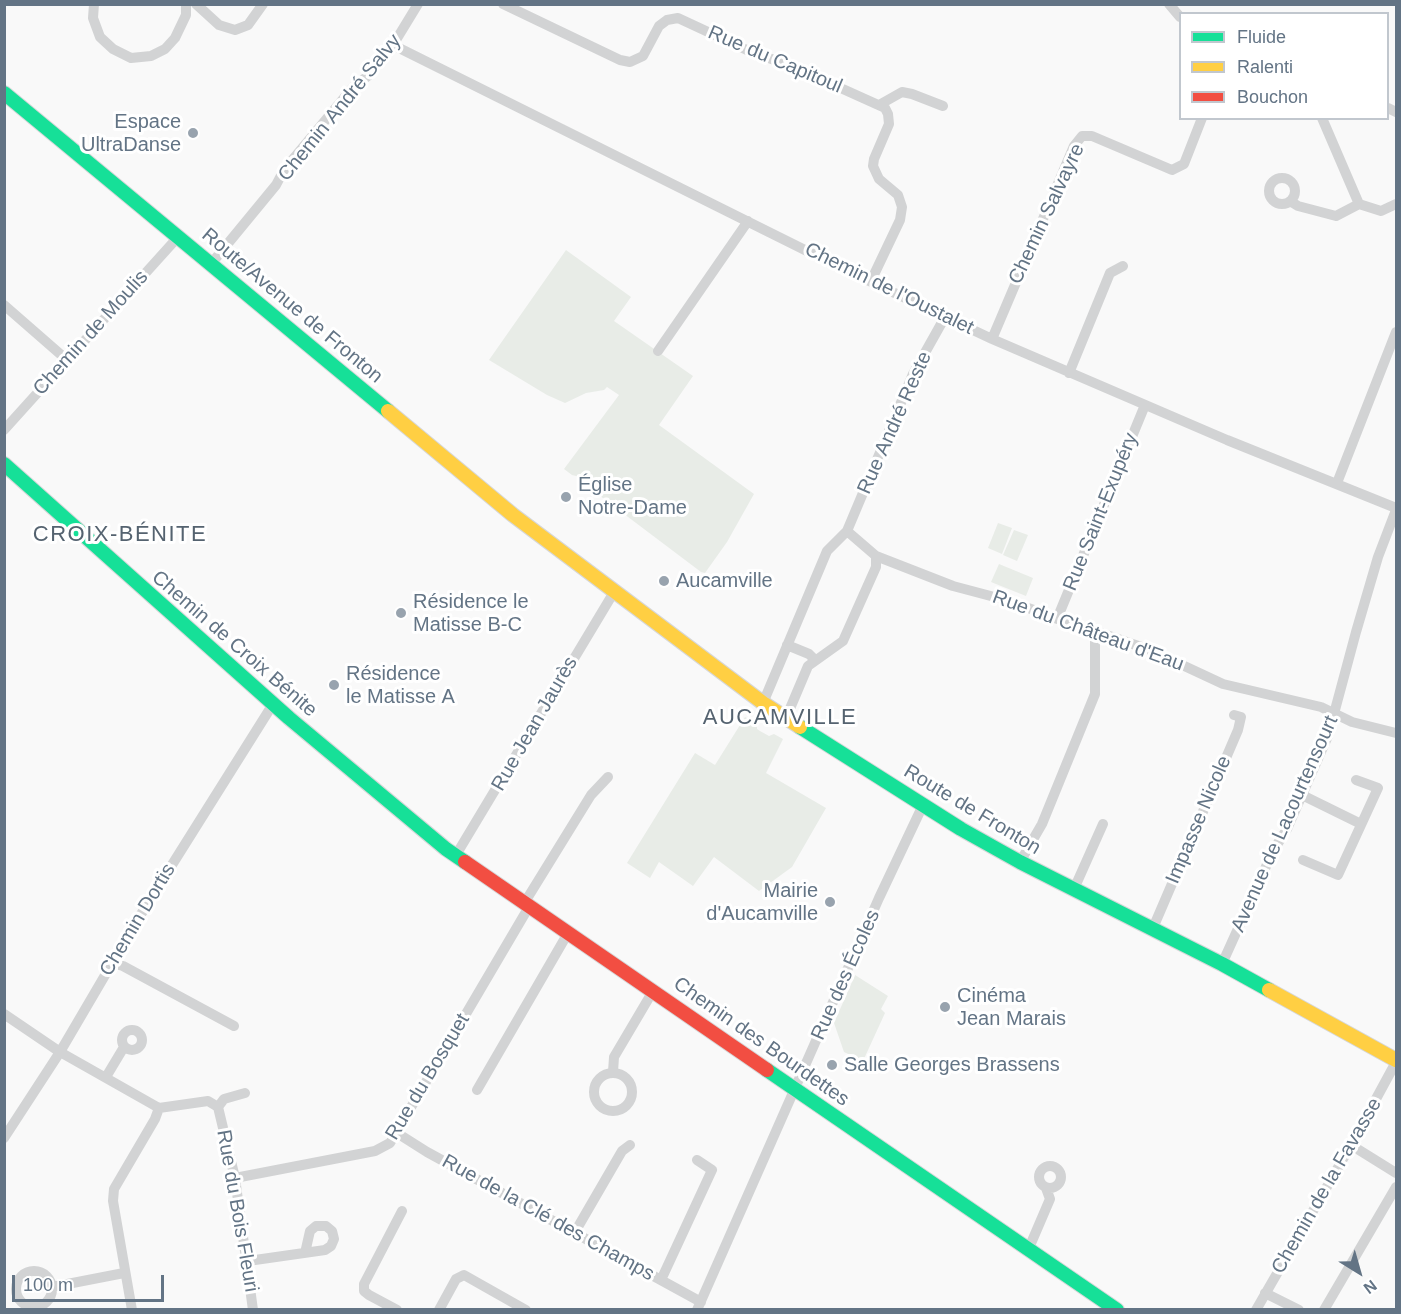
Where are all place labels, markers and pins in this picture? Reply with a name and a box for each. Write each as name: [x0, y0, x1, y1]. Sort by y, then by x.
place label: Espace UltraDanse: [81, 110, 181, 157]
marker: Espace UltraDanse: [186, 126, 200, 140]
place label: Église Notre-Dame: [578, 473, 687, 520]
marker: Église Notre-Dame: [559, 490, 573, 504]
place label: Aucamville: [676, 569, 773, 593]
marker: Aucamville: [657, 574, 671, 588]
place label: Résidence le Matisse B-C: [413, 590, 529, 637]
marker: Résidence le Matisse B-C: [394, 606, 408, 620]
place label: Résidence le Matisse A: [346, 662, 455, 709]
marker: Résidence le Matisse A: [327, 678, 341, 692]
place label: Mairie d'Aucamville: [706, 879, 818, 926]
marker: Mairie d'Aucamville: [823, 895, 837, 909]
place label: Cinéma Jean Marais: [957, 984, 1066, 1031]
marker: Cinéma Jean Marais: [938, 1000, 952, 1014]
place label: Salle Georges Brassens: [844, 1053, 1060, 1077]
marker: Salle Georges Brassens: [825, 1058, 839, 1072]

